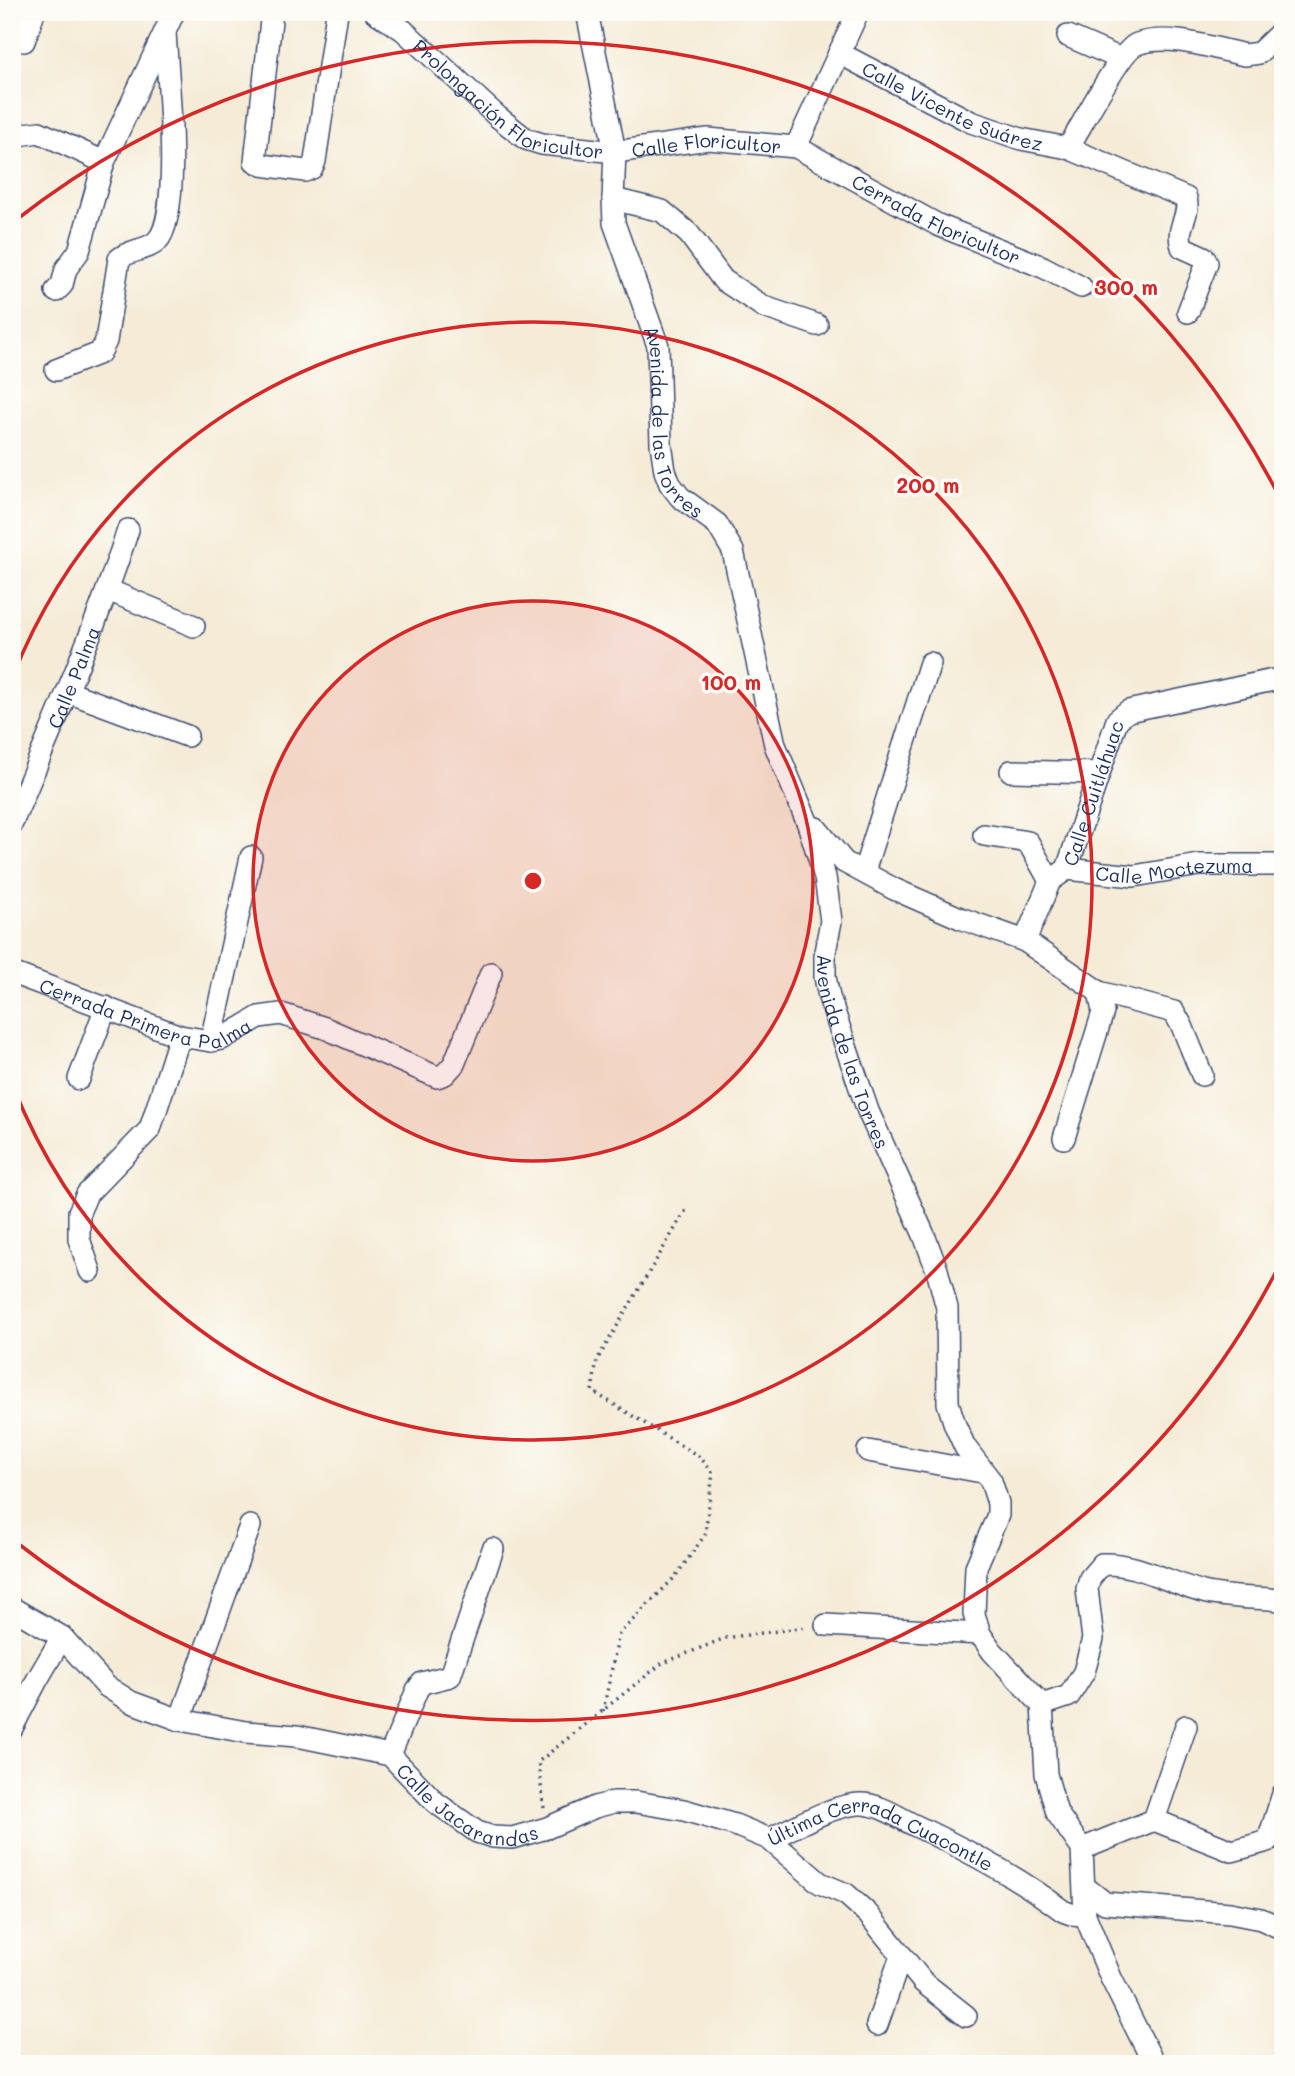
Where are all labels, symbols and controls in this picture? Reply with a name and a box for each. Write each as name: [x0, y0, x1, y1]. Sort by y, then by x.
street label: Prolongación Floricultor: [408, 33, 605, 163]
street label: Calle Vicente Suárez: [858, 55, 1045, 155]
street label: Calle Floricultor: [630, 126, 782, 162]
street label: Cerrada Floricultor: [848, 168, 1024, 269]
text: 300 m: [1094, 273, 1158, 300]
street label: Avenida de las Torres: [639, 322, 709, 523]
text: 200 m: [897, 471, 959, 498]
street label: Calle Palma: [41, 623, 105, 732]
text: 100 m: [701, 668, 761, 695]
street label: Calle Cuitláhuac: [1057, 717, 1129, 869]
street label: Calle Moctezuma: [1094, 853, 1253, 889]
centre of rings: [521, 869, 545, 893]
street label: Avenida de las Torres: [812, 954, 896, 1152]
street label: Cerrada Primera Palma: [36, 972, 255, 1053]
street label: Calle Jacarandas: [392, 1758, 541, 1851]
street label: Última Cerrada Cuacontle: [763, 1791, 998, 1876]

